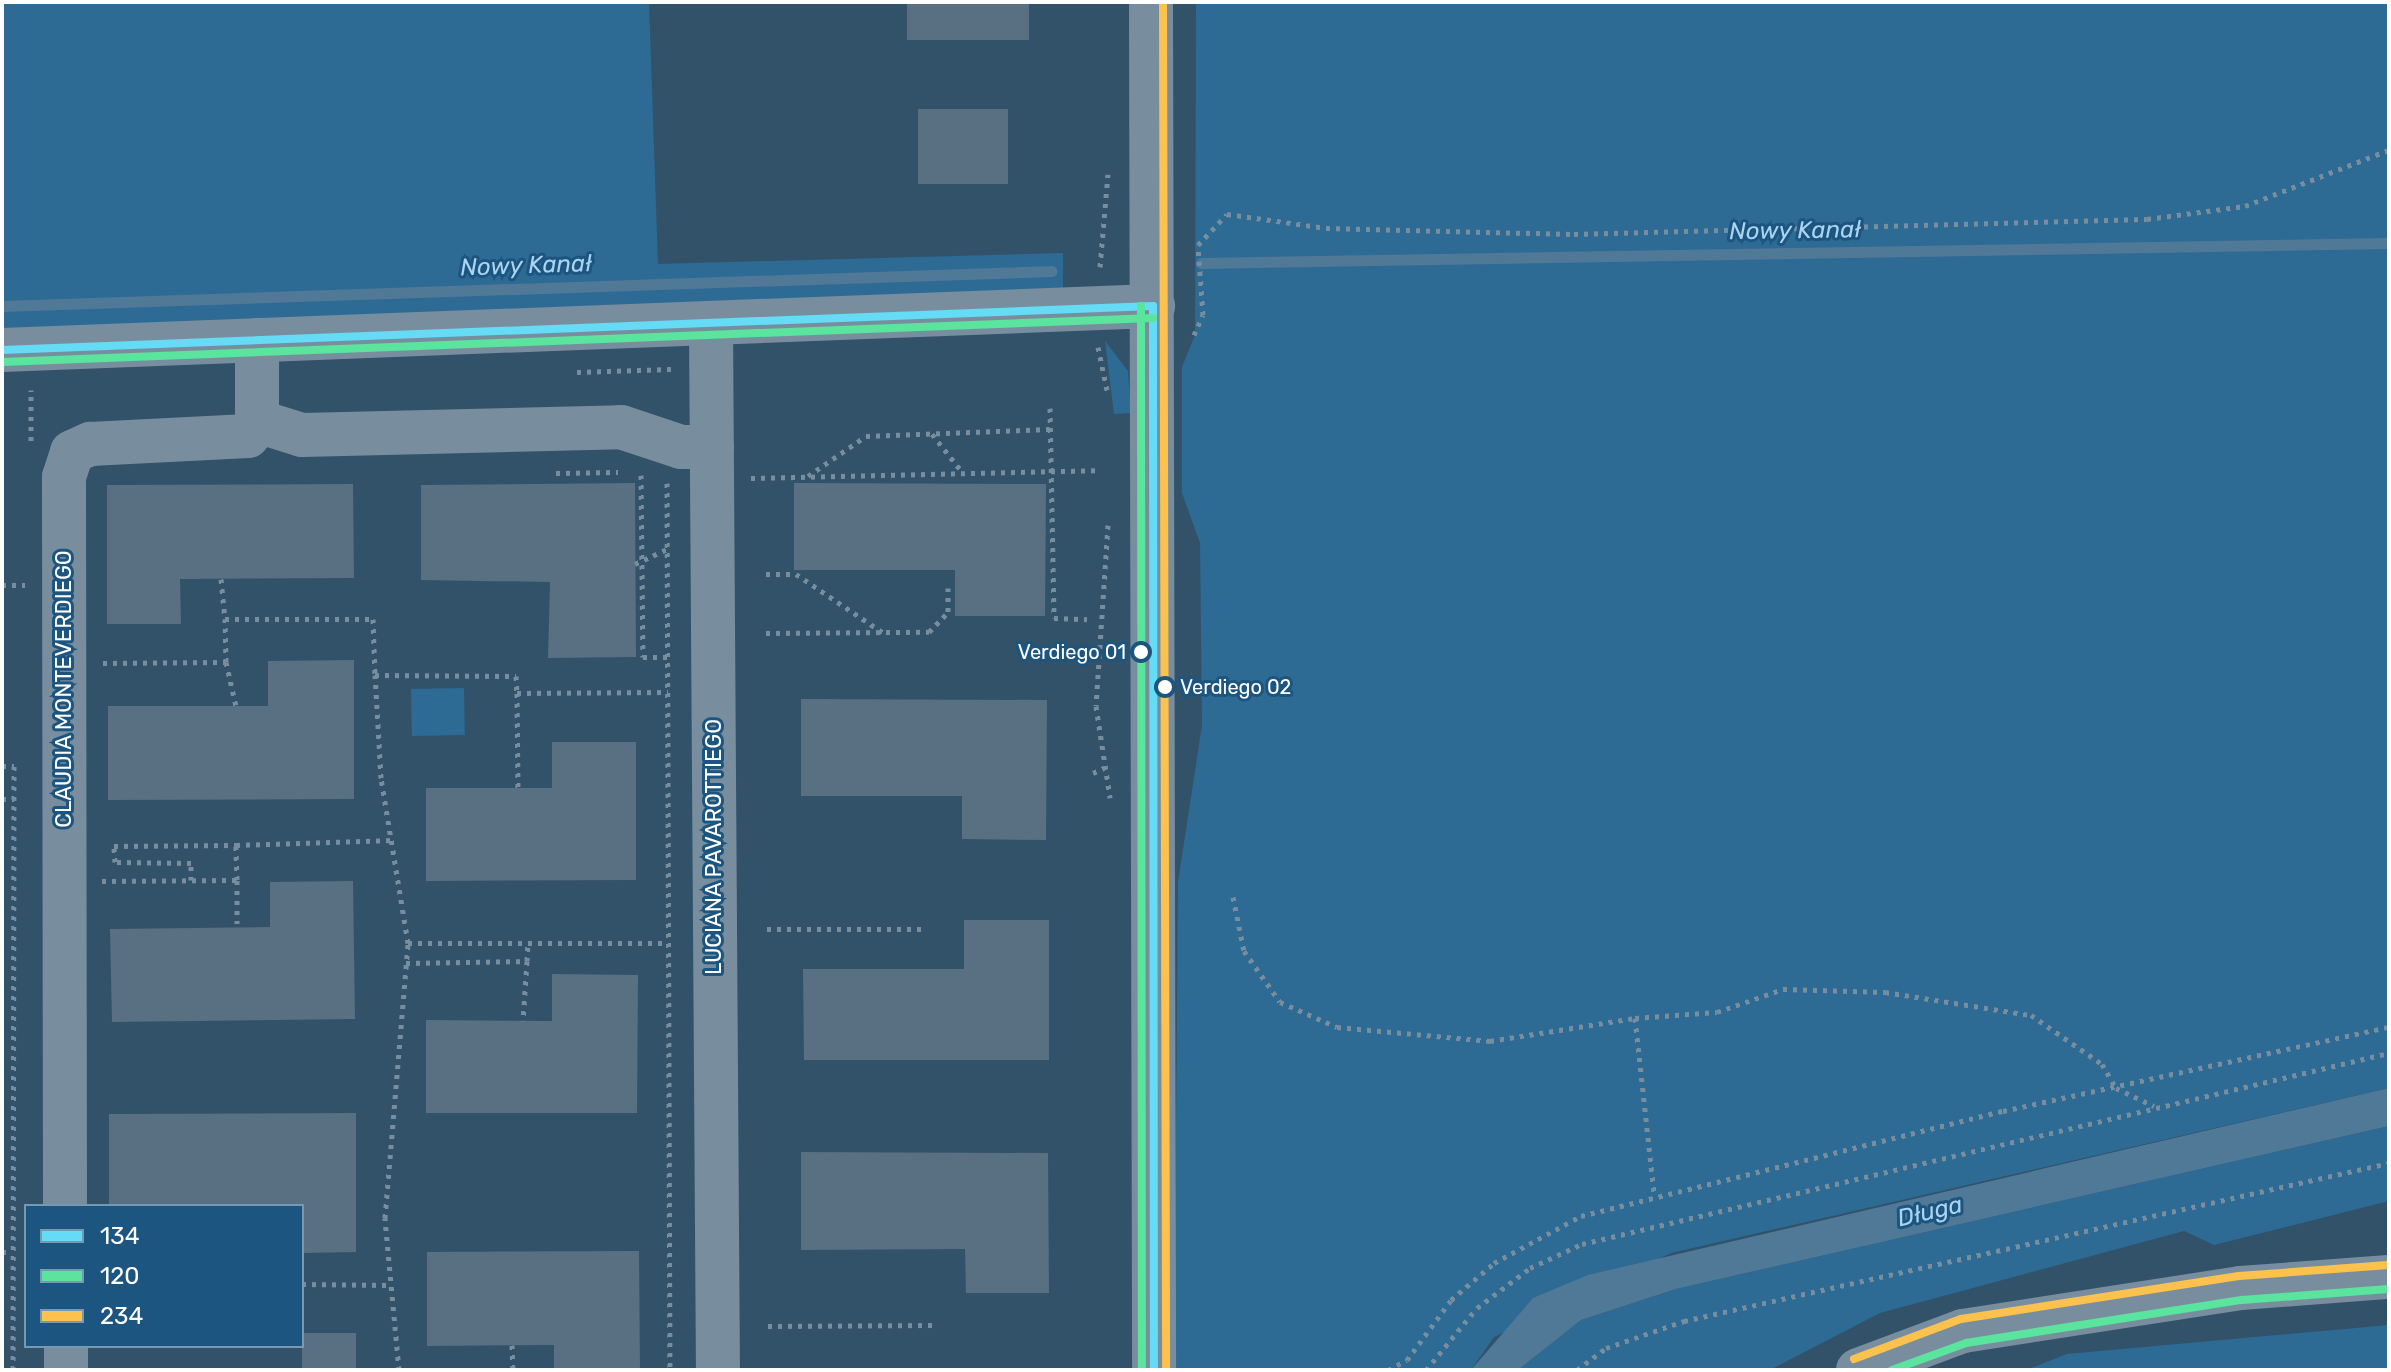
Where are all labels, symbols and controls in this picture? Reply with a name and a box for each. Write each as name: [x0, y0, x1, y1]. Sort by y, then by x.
water label: Nowy Kanał: [1729, 215, 1861, 247]
water label: Nowy Kanał: [459, 249, 593, 283]
street label: CLAUDIA MONTEVERDIEGO: [51, 550, 77, 828]
place label: Verdiego 01: [1018, 640, 1126, 664]
marker: Verdiego 01: [1133, 644, 1149, 660]
place label: Verdiego 02: [1180, 675, 1291, 699]
marker: Verdiego 02: [1157, 679, 1173, 695]
street label: LUCIANA PAVAROTTIEGO: [701, 719, 727, 975]
water label: Długa: [1895, 1191, 1965, 1233]
legend: [24, 1204, 304, 1348]
text: 134: [100, 1222, 140, 1250]
text: 120: [100, 1262, 140, 1290]
text: 234: [100, 1302, 143, 1330]

